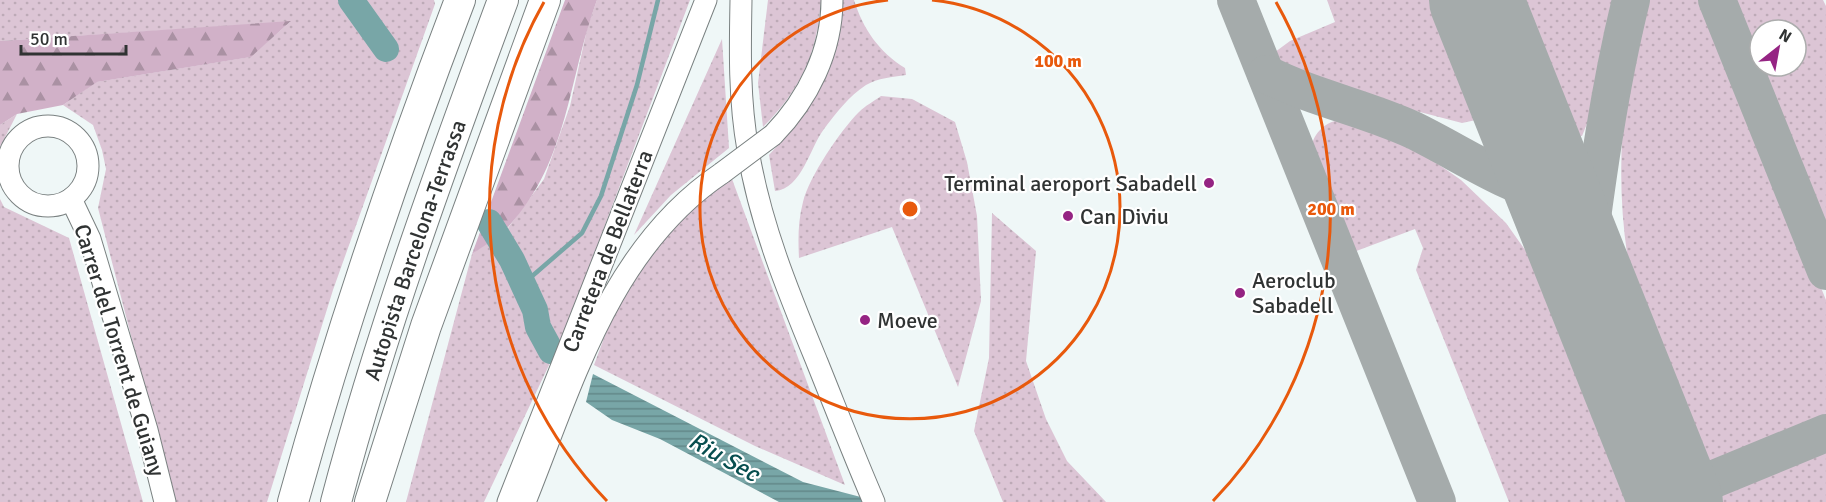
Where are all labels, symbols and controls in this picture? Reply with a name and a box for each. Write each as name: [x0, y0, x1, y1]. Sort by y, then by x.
scale bar: [21, 18, 126, 56]
north arrow: [1748, 18, 1808, 78]
text: N: [1775, 25, 1795, 47]
text: 50 m: [30, 28, 68, 50]
text: 100 m: [1034, 50, 1082, 72]
street label: Autopista Barcelona-Terrassa: [359, 116, 472, 384]
street label: Carretera de Bellaterra: [556, 146, 659, 356]
place label: Terminal aeroport Sabadell: [944, 170, 1197, 197]
marker: Terminal aeroport Sabadell: [1202, 176, 1216, 190]
text: 200 m: [1307, 198, 1355, 220]
centre of rings: [900, 199, 920, 219]
place label: Can Diviu: [1080, 203, 1169, 230]
marker: Can Diviu: [1061, 209, 1075, 223]
street label: Carrer del Torrent de Guiany: [68, 221, 171, 480]
place label: Aeroclub Sabadell: [1252, 267, 1336, 319]
marker: Aeroclub Sabadell: [1233, 286, 1247, 300]
place label: Moeve: [877, 307, 938, 334]
marker: Moeve: [858, 313, 872, 327]
water label: Riu Sec: [683, 425, 766, 489]

